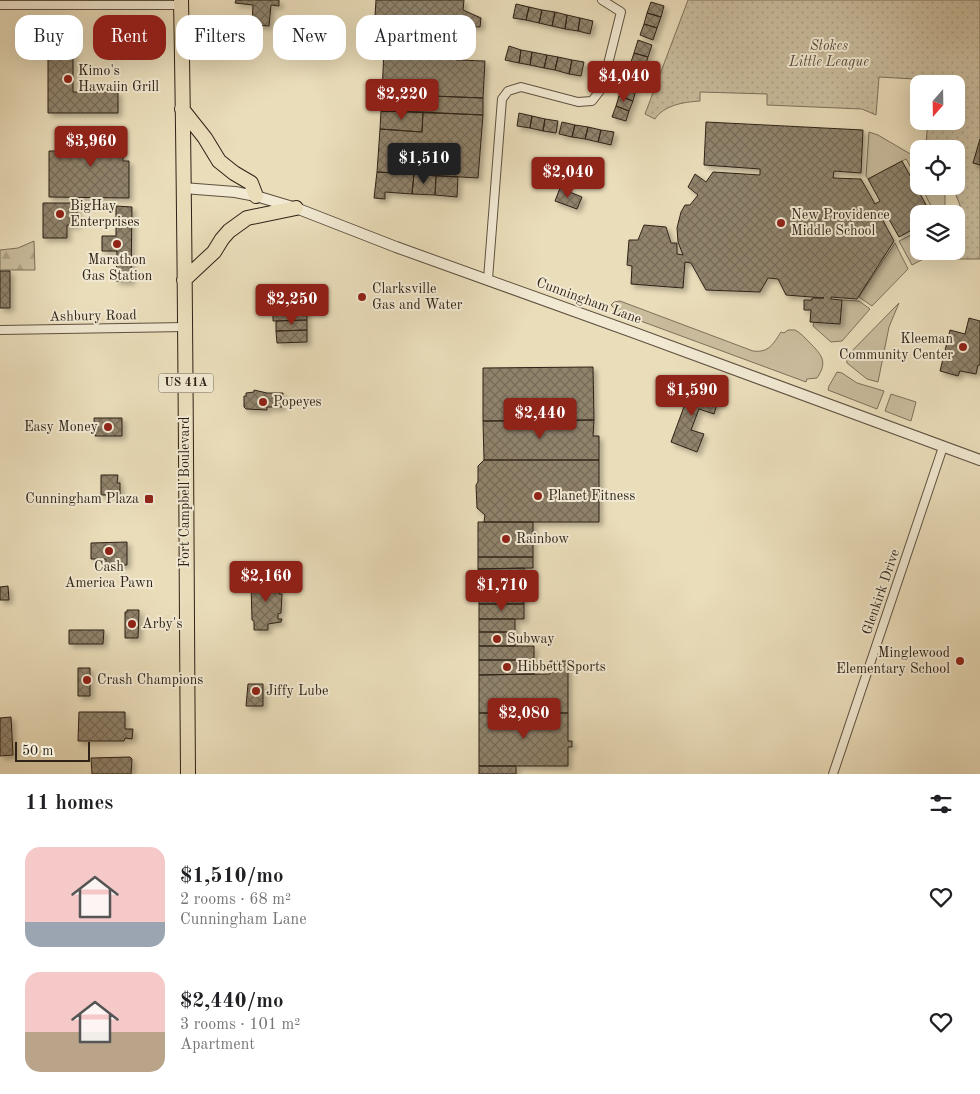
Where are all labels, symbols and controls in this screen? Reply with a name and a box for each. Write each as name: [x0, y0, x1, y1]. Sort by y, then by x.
chip: Buy: [15, 15, 83, 60]
chip: Rent: [93, 15, 166, 60]
chip: Filters: [176, 15, 263, 60]
chip: New: [273, 15, 346, 60]
chip: Apartment: [356, 15, 476, 60]
park label: Stokes Little League: [788, 39, 869, 70]
pin: $4,040: [583, 61, 665, 103]
place label: Kimo's Hawaiin Grill: [78, 64, 159, 94]
text: $4,040: [599, 69, 649, 85]
marker: Kimo's Hawaiin Grill: [62, 73, 74, 85]
north arrow: [910, 75, 965, 130]
map controls: [910, 75, 965, 260]
pin: $2,220: [361, 78, 443, 121]
text: $2,220: [377, 87, 427, 103]
pin: $3,960: [50, 126, 132, 168]
text: $3,960: [66, 134, 116, 150]
button: locate: [910, 140, 965, 195]
pin: $1,510: [383, 142, 465, 185]
text: $1,510: [399, 151, 449, 167]
pin: $2,040: [527, 156, 609, 199]
text: $2,040: [543, 165, 593, 181]
place label: BigHay Enterprises: [70, 199, 140, 229]
button: layers: [910, 205, 965, 260]
marker: BigHay Enterprises: [54, 208, 66, 220]
place label: New Providence Middle School: [791, 208, 890, 238]
marker: New Providence Middle School: [775, 217, 787, 229]
marker: Marathon Gas Station: [111, 238, 123, 250]
place label: Marathon Gas Station: [82, 253, 153, 283]
street label: Cunningham Lane: [535, 275, 643, 327]
place label: Clarksville Gas and Water: [372, 282, 463, 312]
pin: $2,250: [251, 284, 333, 326]
marker: Clarksville Gas and Water: [356, 291, 368, 303]
text: $2,250: [267, 292, 317, 308]
street label: Ashbury Road: [49, 308, 137, 324]
place label: Kleeman Community Center: [839, 332, 953, 362]
marker: Kleeman Community Center: [957, 341, 969, 353]
road number: US 41A: [158, 373, 214, 392]
pin: $1,590: [651, 374, 733, 417]
text: $1,590: [667, 383, 717, 399]
place label: Popeyes: [273, 395, 322, 409]
marker: Popeyes: [257, 396, 269, 408]
pin: $2,440: [499, 398, 581, 440]
text: $2,440: [515, 406, 565, 422]
street label: Fort Campbell Boulevard: [178, 417, 192, 567]
place label: Easy Money: [24, 420, 99, 434]
marker: Easy Money: [102, 421, 114, 433]
place label: Planet Fitness: [548, 489, 635, 503]
marker: Planet Fitness: [532, 490, 544, 502]
place label: Cunningham Plaza: [25, 492, 139, 506]
marker: Cunningham Plaza: [143, 493, 155, 505]
place label: Rainbow: [516, 532, 569, 546]
marker: Rainbow: [500, 533, 512, 545]
marker: Cash America Pawn: [103, 545, 115, 557]
street label: Glenkirk Drive: [860, 547, 902, 637]
place label: Cash America Pawn: [65, 560, 154, 590]
pin: $2,160: [225, 560, 307, 603]
text: $2,160: [241, 569, 291, 585]
pin: $1,710: [461, 570, 543, 612]
text: $1,710: [477, 578, 527, 594]
place label: Arby's: [142, 617, 182, 631]
marker: Arby's: [126, 618, 138, 630]
place label: Subway: [507, 632, 555, 646]
marker: Subway: [491, 633, 503, 645]
place label: Minglewood Elementary School: [836, 646, 950, 676]
marker: Minglewood Elementary School: [954, 655, 966, 667]
place label: Hibbett Sports: [517, 660, 606, 674]
marker: Hibbett Sports: [501, 661, 513, 673]
place label: Crash Champions: [97, 673, 203, 687]
marker: Crash Champions: [81, 674, 93, 686]
place label: Jiffy Lube: [266, 684, 328, 698]
marker: Jiffy Lube: [250, 685, 262, 697]
pin: $2,080: [483, 698, 565, 740]
text: $2,080: [499, 706, 549, 722]
scale bar: [15, 739, 90, 762]
text: 50 m: [22, 744, 53, 758]
icon: filters: [927, 790, 955, 818]
text: 11 homes: [25, 793, 113, 814]
text: $1,510/mo: [180, 866, 284, 887]
icon: home: [65, 867, 125, 927]
icon: heart: [927, 883, 955, 911]
text: 2 rooms · 68 m²: [180, 892, 291, 908]
text: Cunningham Lane: [180, 912, 307, 928]
text: $2,440/mo: [180, 991, 284, 1012]
icon: home: [65, 992, 125, 1052]
icon: heart: [927, 1008, 955, 1036]
text: 3 rooms · 101 m²: [180, 1017, 300, 1033]
text: Apartment: [180, 1037, 255, 1053]

